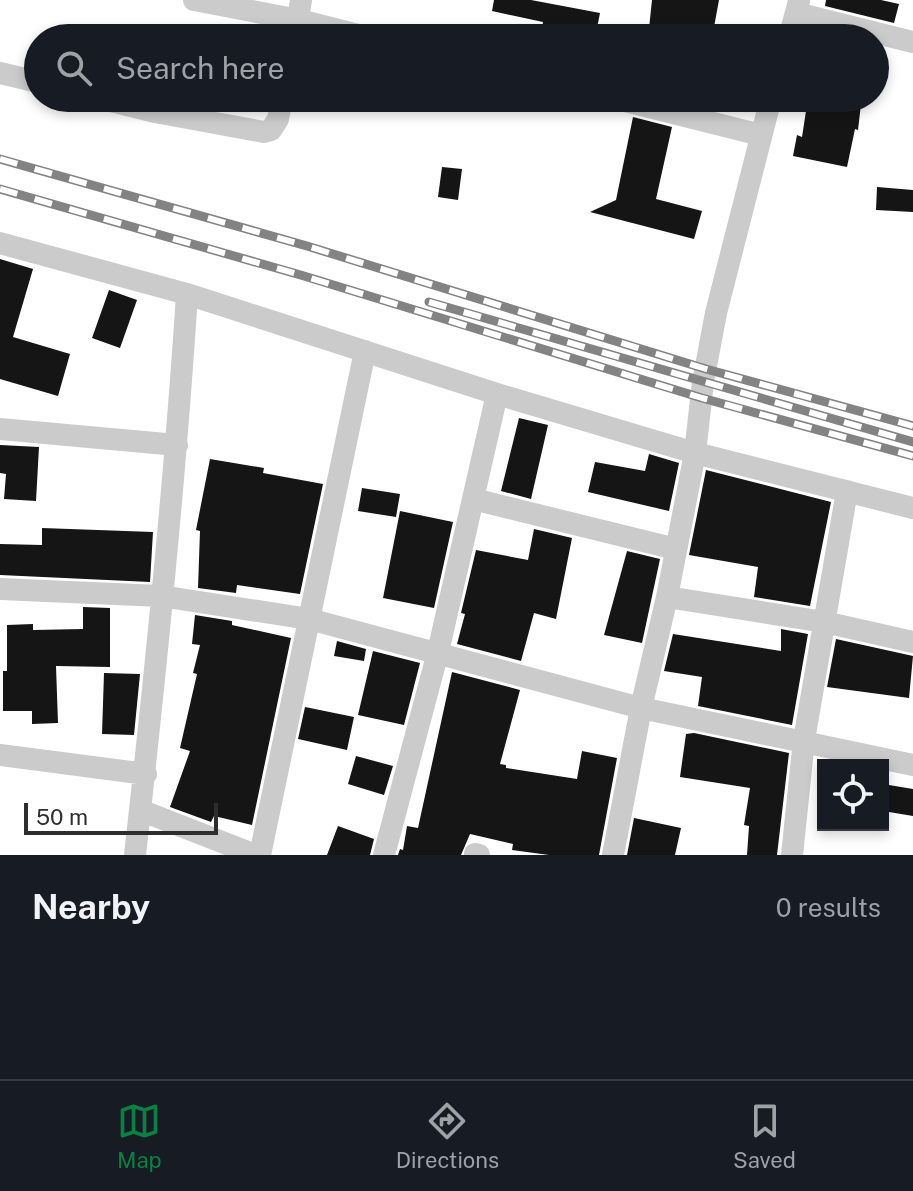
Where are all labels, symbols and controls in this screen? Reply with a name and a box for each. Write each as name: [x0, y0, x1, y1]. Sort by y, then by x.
search box: [24, 24, 889, 112]
icon: search: [52, 46, 96, 90]
text: Search here: [116, 50, 284, 86]
map controls: [817, 759, 889, 831]
button: locate: [817, 759, 889, 831]
scale bar: [24, 799, 218, 835]
text: 50 m: [36, 804, 88, 830]
text: Nearby: [32, 887, 150, 927]
text: 0 results: [776, 892, 881, 923]
tab: Map: [117, 1099, 162, 1173]
tab: Directions: [396, 1099, 499, 1173]
tab: Saved: [733, 1099, 796, 1173]

